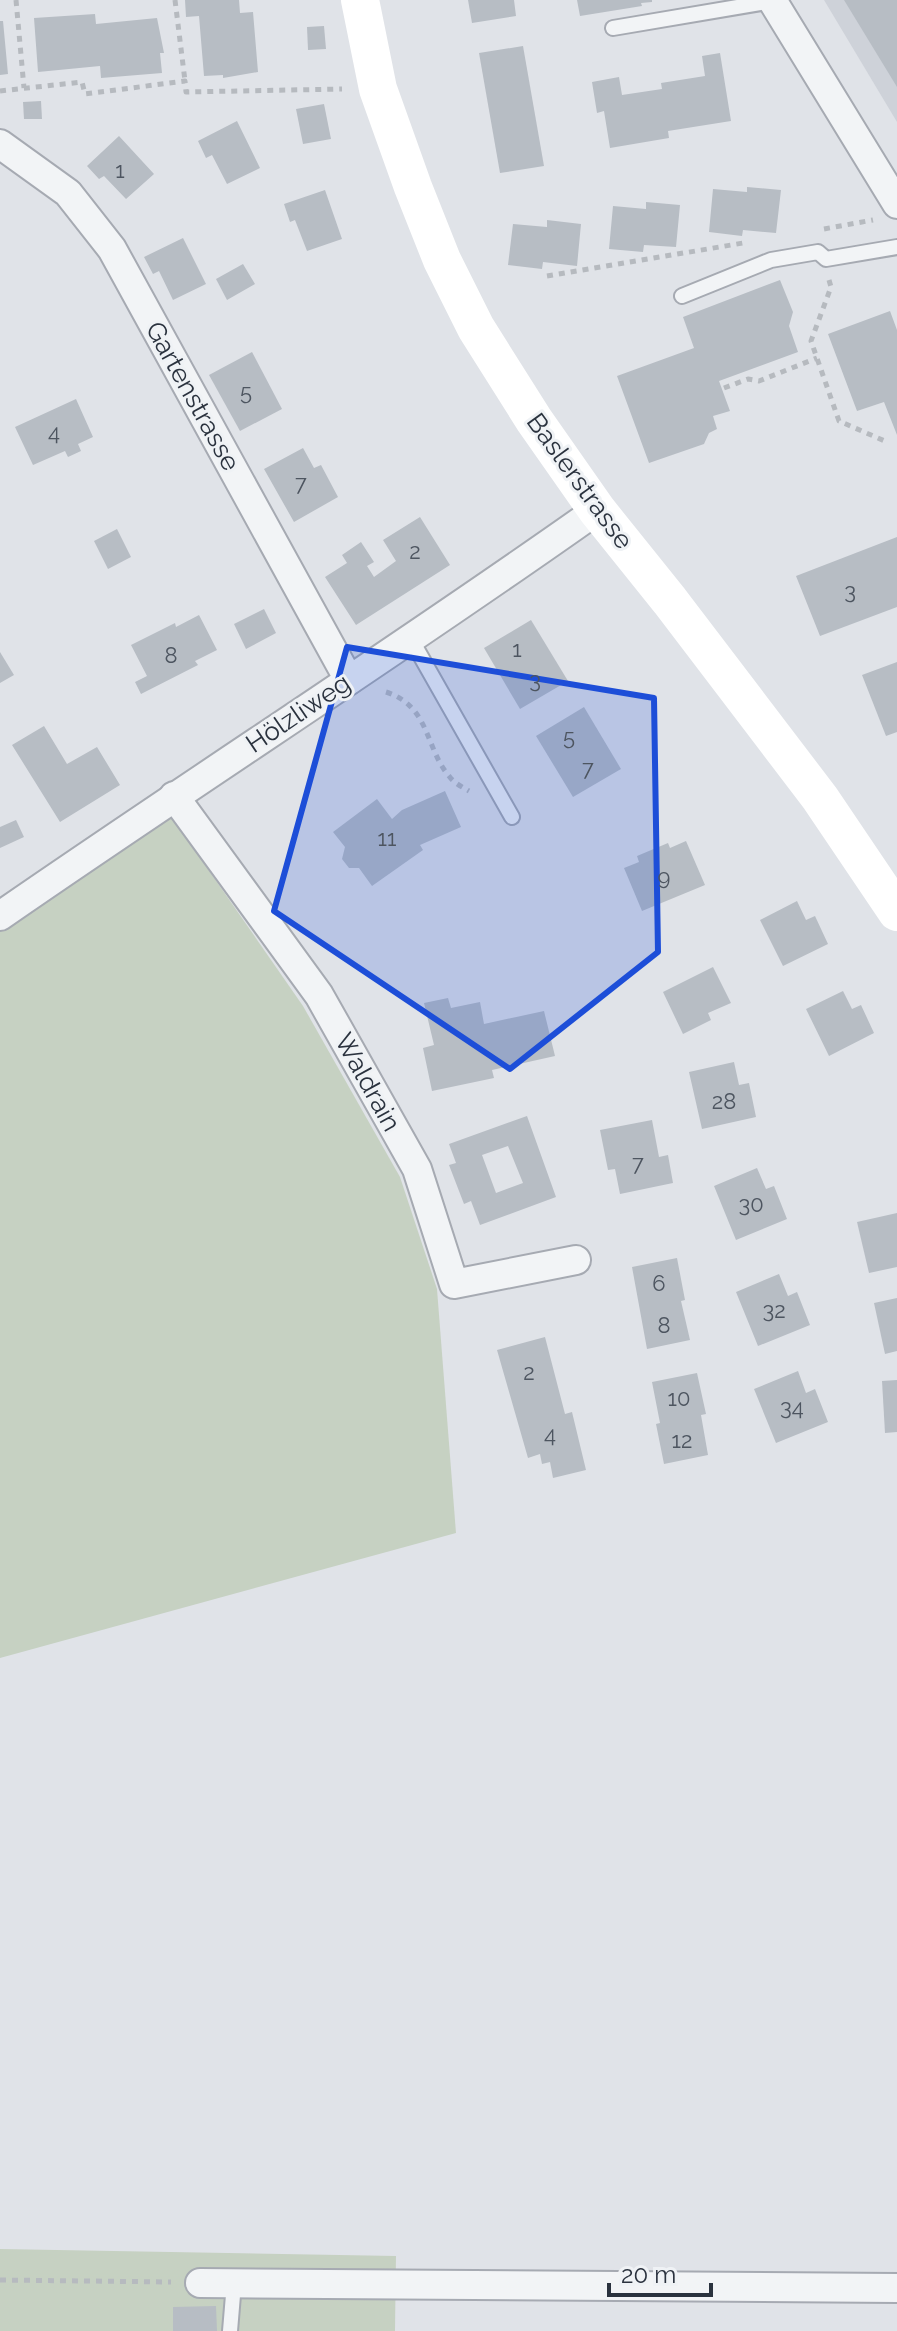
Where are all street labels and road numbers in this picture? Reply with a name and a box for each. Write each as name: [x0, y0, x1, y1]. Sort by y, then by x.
street label: Gartenstrasse: [140, 316, 246, 476]
street label: Baslerstrasse: [521, 407, 639, 555]
street label: Hölzliweg: [240, 667, 356, 759]
street label: Waldrain: [329, 1028, 407, 1136]

